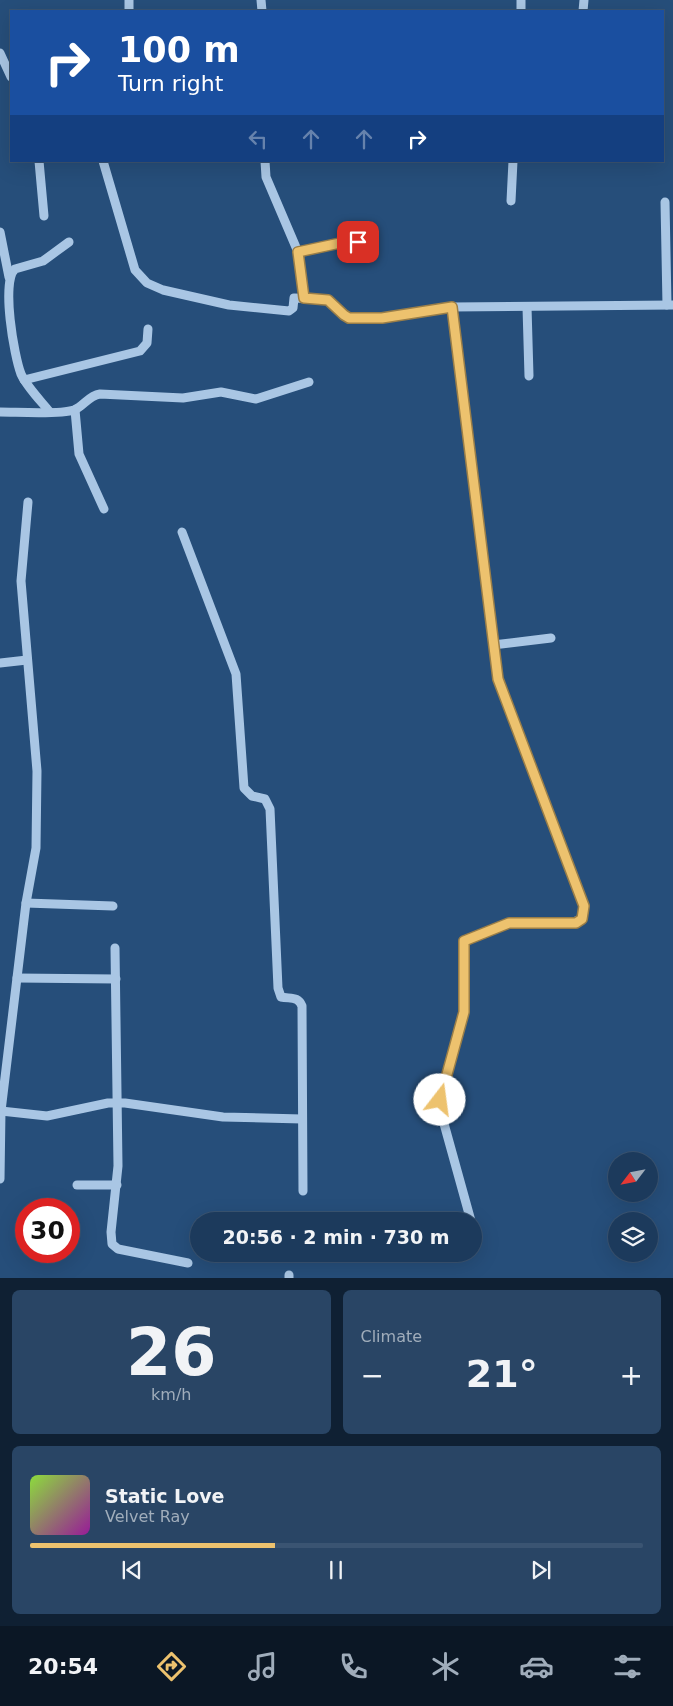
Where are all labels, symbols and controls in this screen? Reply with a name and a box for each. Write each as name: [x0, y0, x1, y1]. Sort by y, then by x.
icon: right: [35, 30, 100, 95]
text: 100 m: [118, 30, 240, 70]
text: Turn right: [118, 71, 223, 96]
icon: left: [244, 125, 272, 153]
icon: ahead: [297, 125, 325, 153]
icon: ahead: [350, 125, 378, 153]
icon: right: [403, 125, 431, 153]
pin: [337, 221, 379, 263]
icon: arrive: [344, 228, 372, 256]
position arrow: [413, 1073, 465, 1125]
north arrow: [608, 1152, 658, 1202]
map controls: [608, 1152, 658, 1262]
speed limit sign: 30: [15, 1198, 80, 1263]
button: layers: [608, 1212, 658, 1262]
text: 20:56 · 2 min · 730 m: [222, 1226, 450, 1248]
text: 26: [126, 1315, 216, 1390]
text: Climate: [361, 1327, 422, 1346]
text: 21°: [466, 1352, 538, 1396]
text: −: [361, 1359, 384, 1392]
text: +: [620, 1359, 643, 1392]
text: km/h: [151, 1385, 191, 1404]
text: Static Love: [105, 1485, 225, 1507]
text: Velvet Ray: [105, 1507, 190, 1526]
icon: previous: [118, 1556, 146, 1584]
icon: pause: [322, 1556, 350, 1584]
icon: next: [527, 1556, 555, 1584]
icon: directions: [154, 1649, 189, 1684]
icon: music: [245, 1649, 280, 1684]
icon: phone: [336, 1649, 371, 1684]
icon: climate: [428, 1649, 463, 1684]
icon: car: [519, 1649, 554, 1684]
icon: filters: [610, 1649, 645, 1684]
text: 20:54: [28, 1654, 98, 1679]

